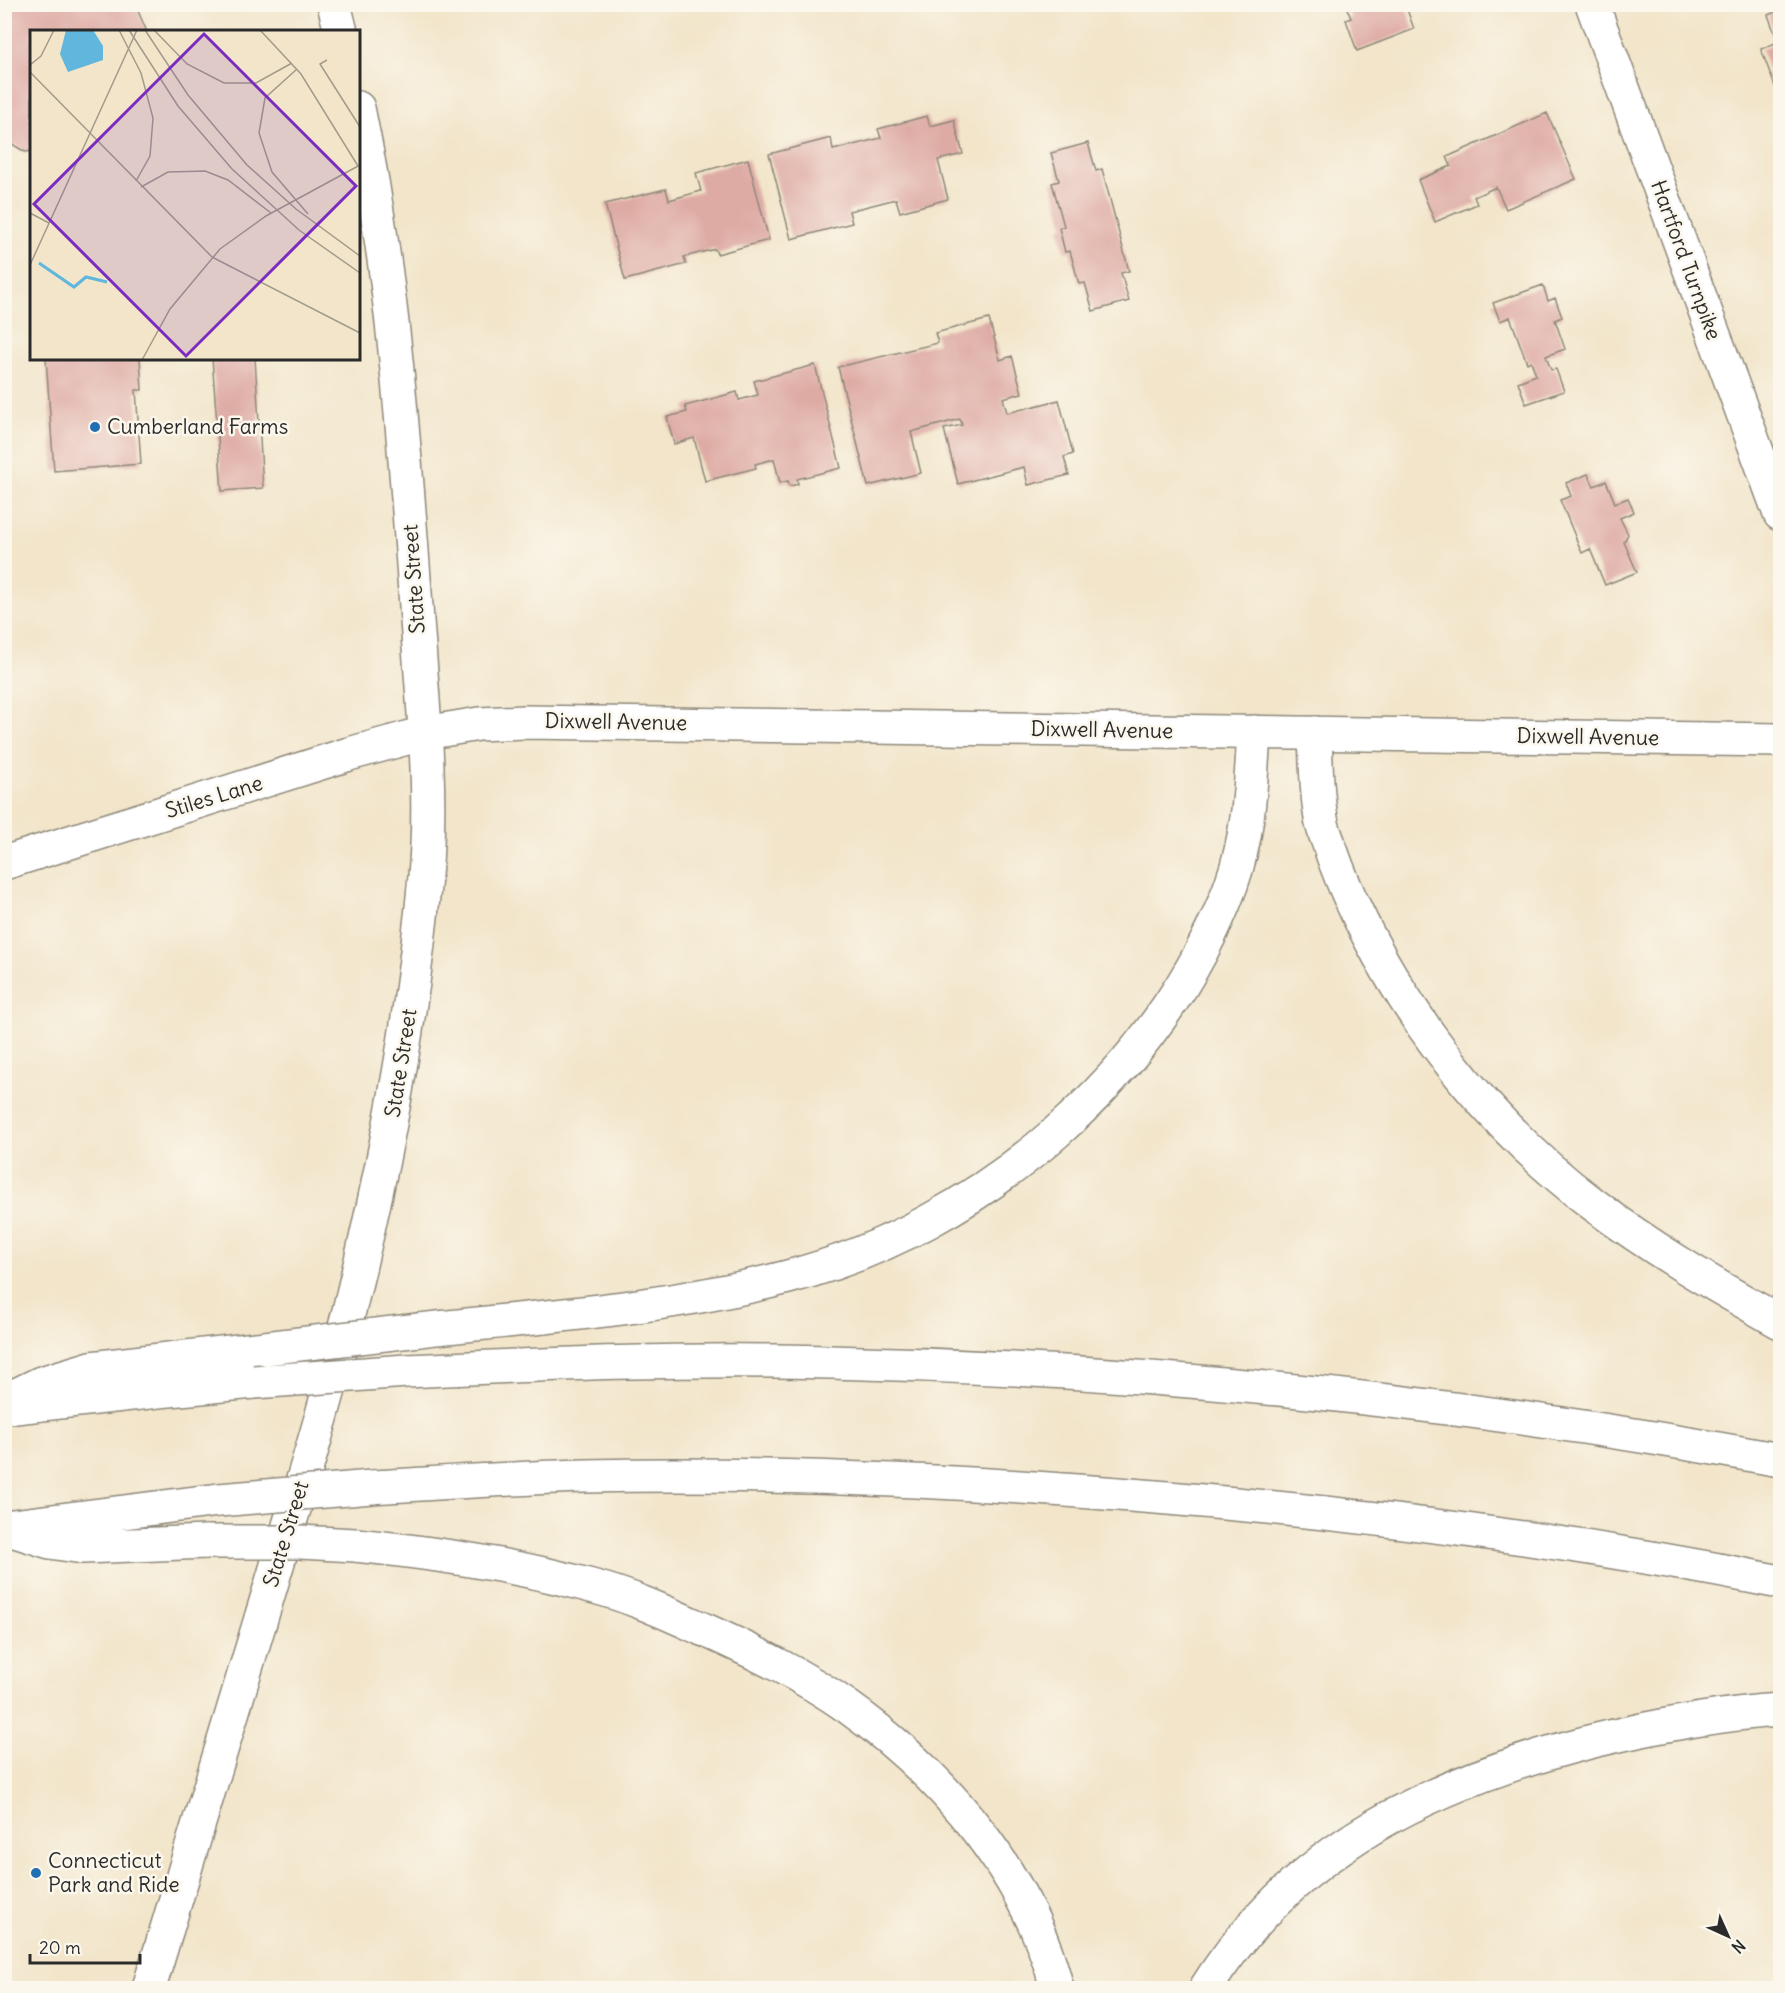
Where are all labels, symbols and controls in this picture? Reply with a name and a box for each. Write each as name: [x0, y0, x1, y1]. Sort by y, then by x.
inset map: [30, 30, 360, 360]
street label: Hartford Turnpike: [1645, 176, 1728, 343]
place label: Cumberland Farms: [107, 413, 288, 440]
marker: Cumberland Farms: [88, 420, 102, 434]
street label: State Street: [396, 523, 431, 635]
street label: Dixwell Avenue: [545, 707, 688, 736]
street label: Dixwell Avenue: [1031, 715, 1174, 744]
street label: Dixwell Avenue: [1517, 722, 1660, 751]
street label: Stiles Lane: [162, 769, 266, 824]
street label: State Street: [379, 1007, 422, 1119]
street label: State Street: [257, 1477, 314, 1590]
place label: Connecticut Park and Ride: [48, 1847, 180, 1898]
marker: Connecticut Park and Ride: [29, 1866, 43, 1880]
north arrow: [1698, 1906, 1758, 1966]
scale bar: [30, 1927, 140, 1965]
text: 20 m: [39, 1936, 81, 1959]
text: N: [1728, 1936, 1750, 1958]

